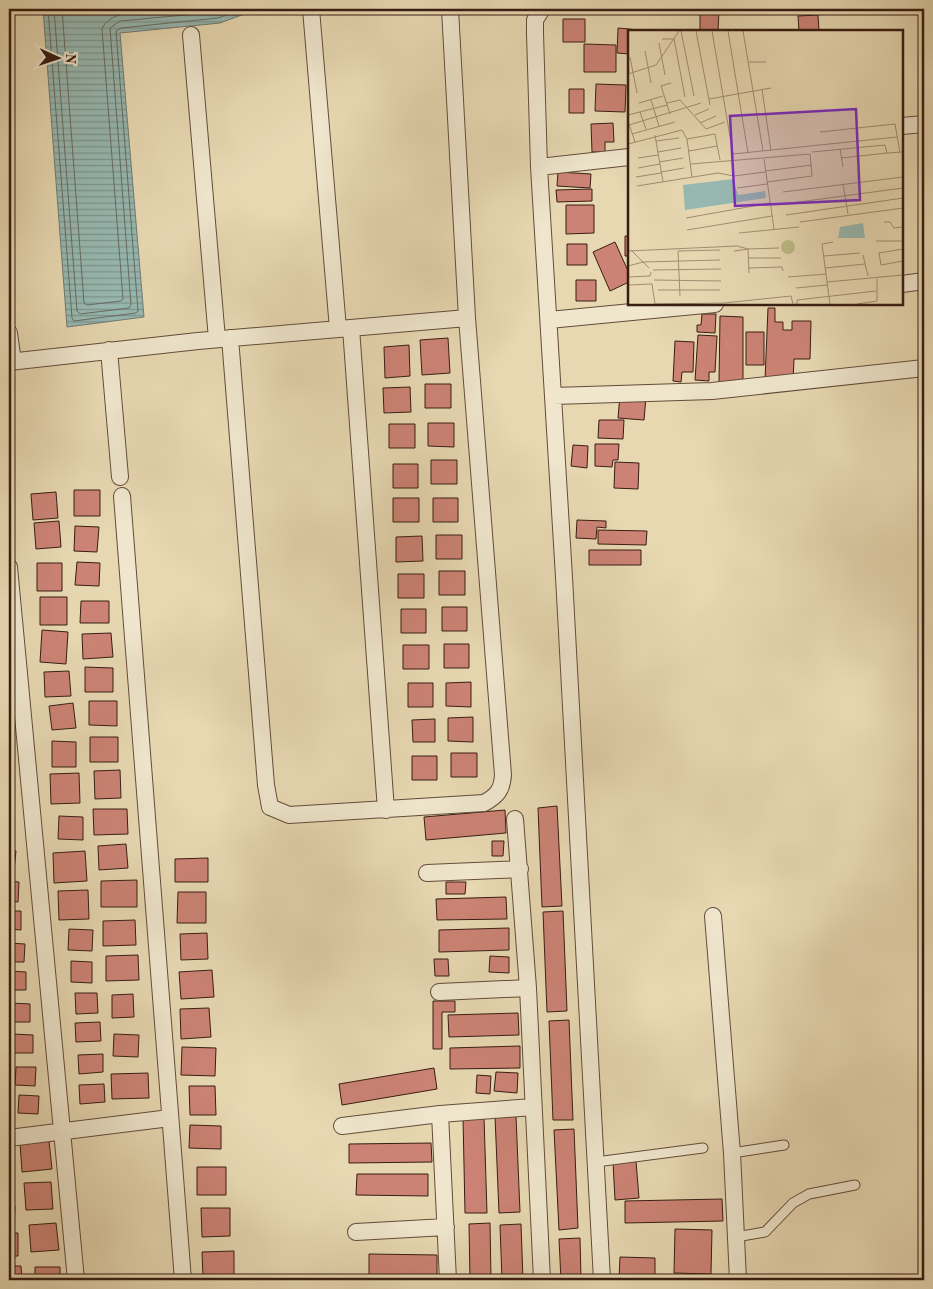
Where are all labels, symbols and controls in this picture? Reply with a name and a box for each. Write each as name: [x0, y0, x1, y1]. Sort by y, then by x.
inset map: [628, 30, 903, 305]
north arrow: [32, 32, 82, 82]
text: N: [63, 53, 77, 65]

